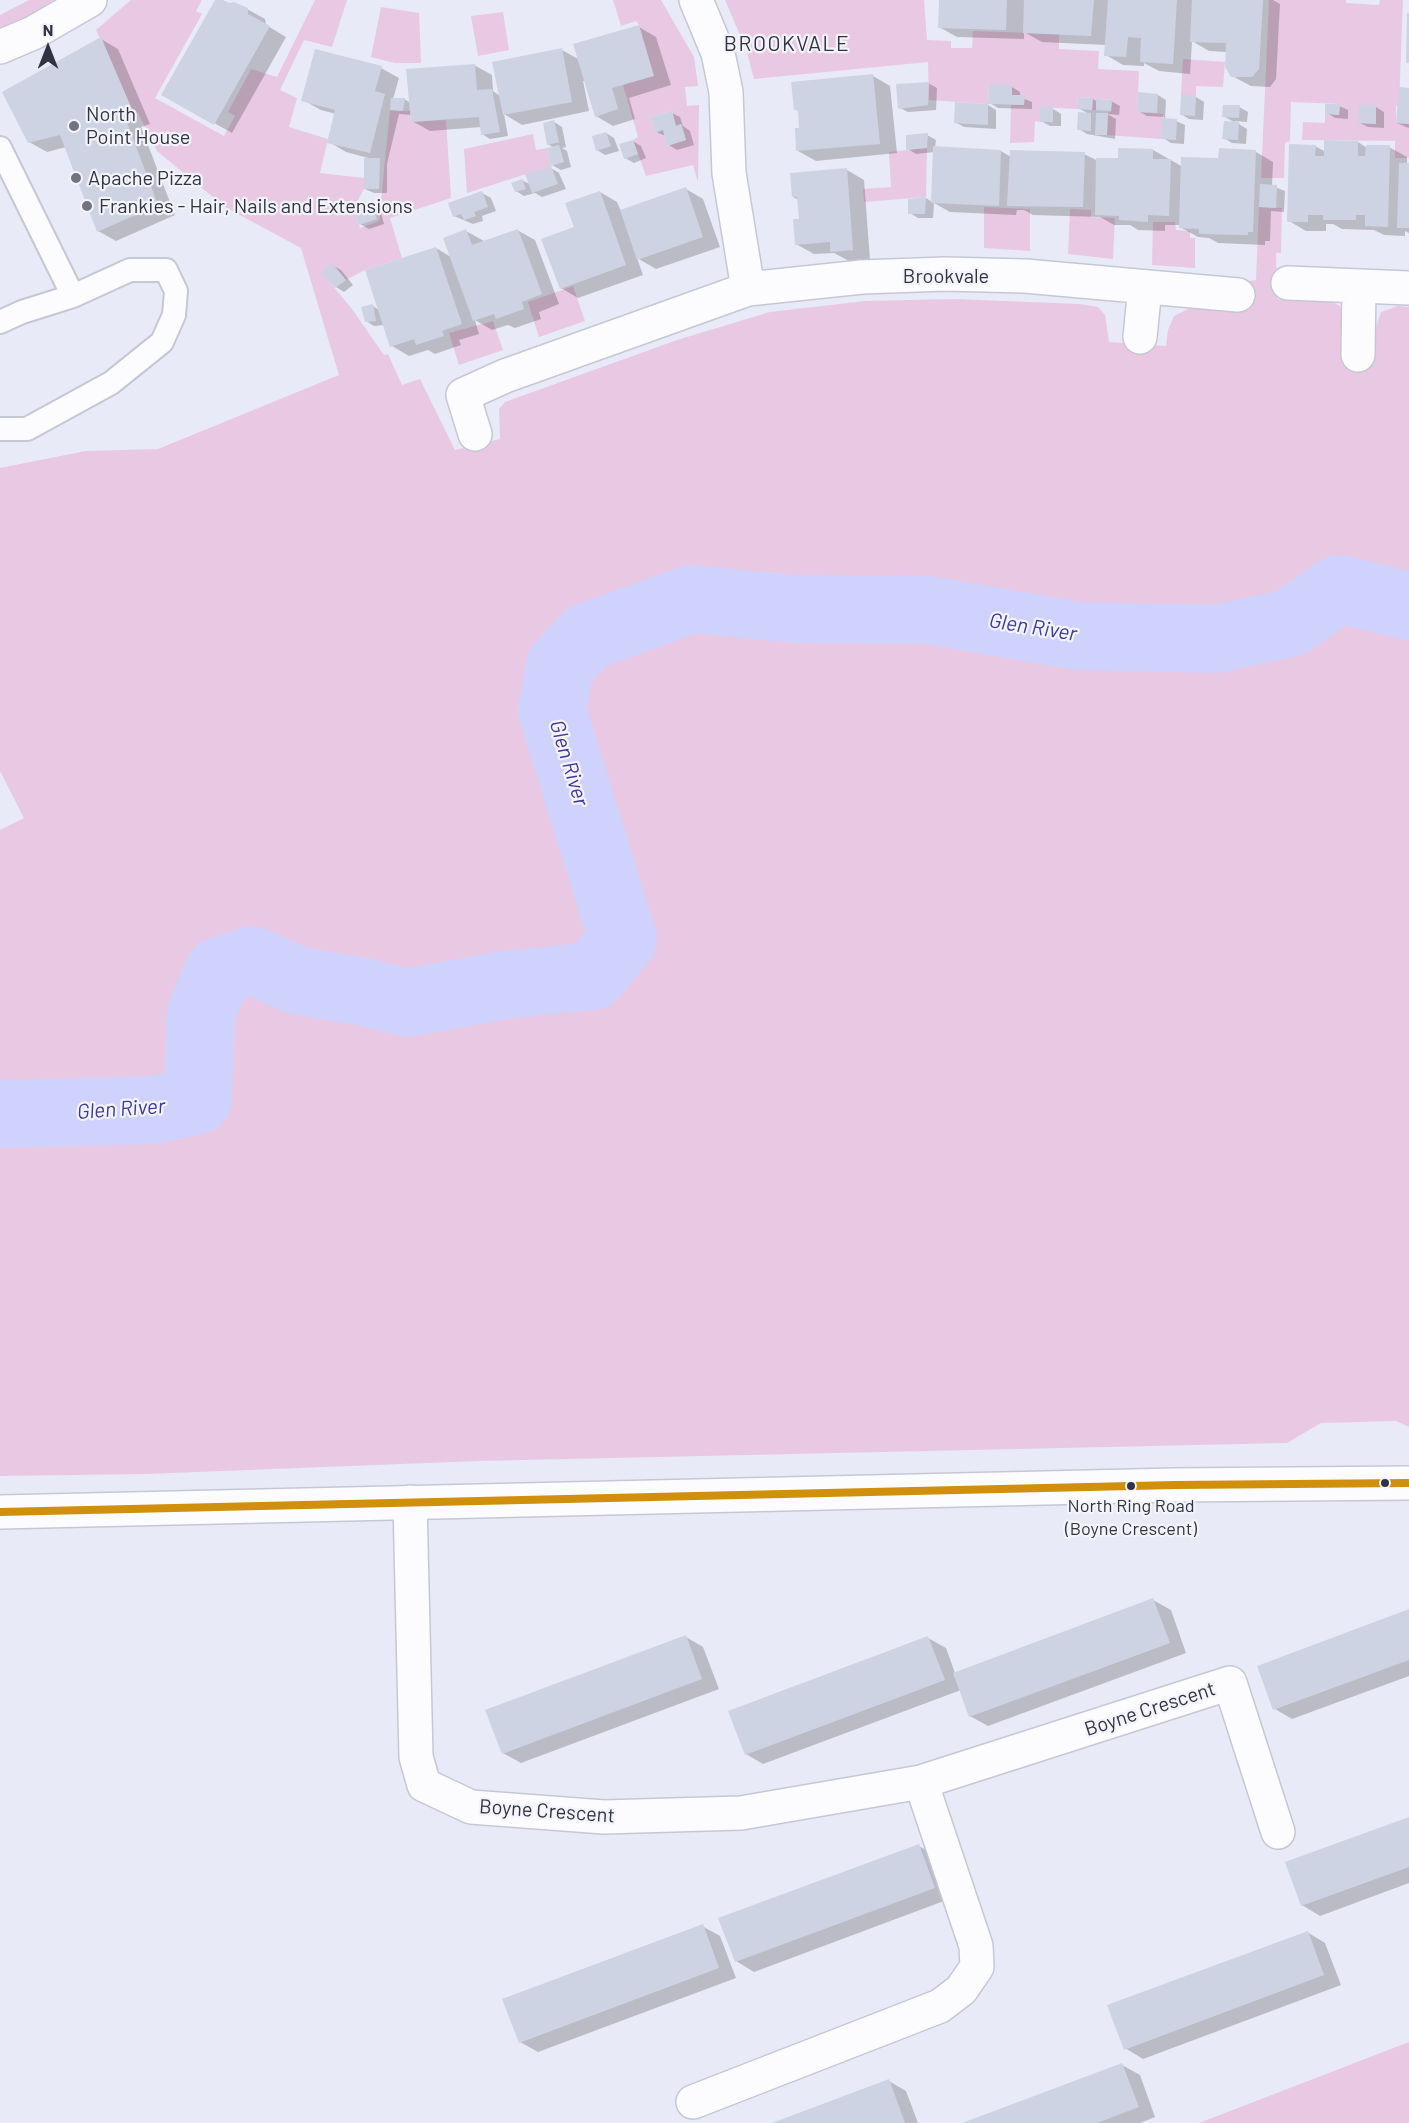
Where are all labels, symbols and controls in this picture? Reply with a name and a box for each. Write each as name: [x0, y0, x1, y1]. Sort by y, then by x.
north arrow: [18, 18, 78, 78]
text: N: [43, 20, 53, 39]
district label: BROOKVALE: [724, 31, 850, 57]
place label: North Point House: [86, 102, 191, 149]
marker: North Point House: [67, 119, 81, 133]
place label: Apache Pizza: [88, 166, 202, 190]
marker: Apache Pizza: [69, 171, 83, 185]
place label: Frankies - Hair, Nails and Extensions: [99, 194, 413, 218]
marker: Frankies - Hair, Nails and Extensions: [80, 199, 94, 213]
street label: Brookvale: [903, 264, 989, 288]
water label: Glen River: [987, 608, 1079, 646]
water label: Glen River: [544, 717, 594, 809]
water label: Glen River: [76, 1093, 166, 1125]
unlabelled marker: [1379, 1477, 1391, 1489]
marker: North Ring Road (Boyne Crescent): [1125, 1480, 1137, 1492]
place label: North Ring Road (Boyne Crescent): [1065, 1495, 1197, 1538]
street label: Boyne Crescent: [1082, 1677, 1218, 1741]
street label: Boyne Crescent: [478, 1794, 616, 1828]

